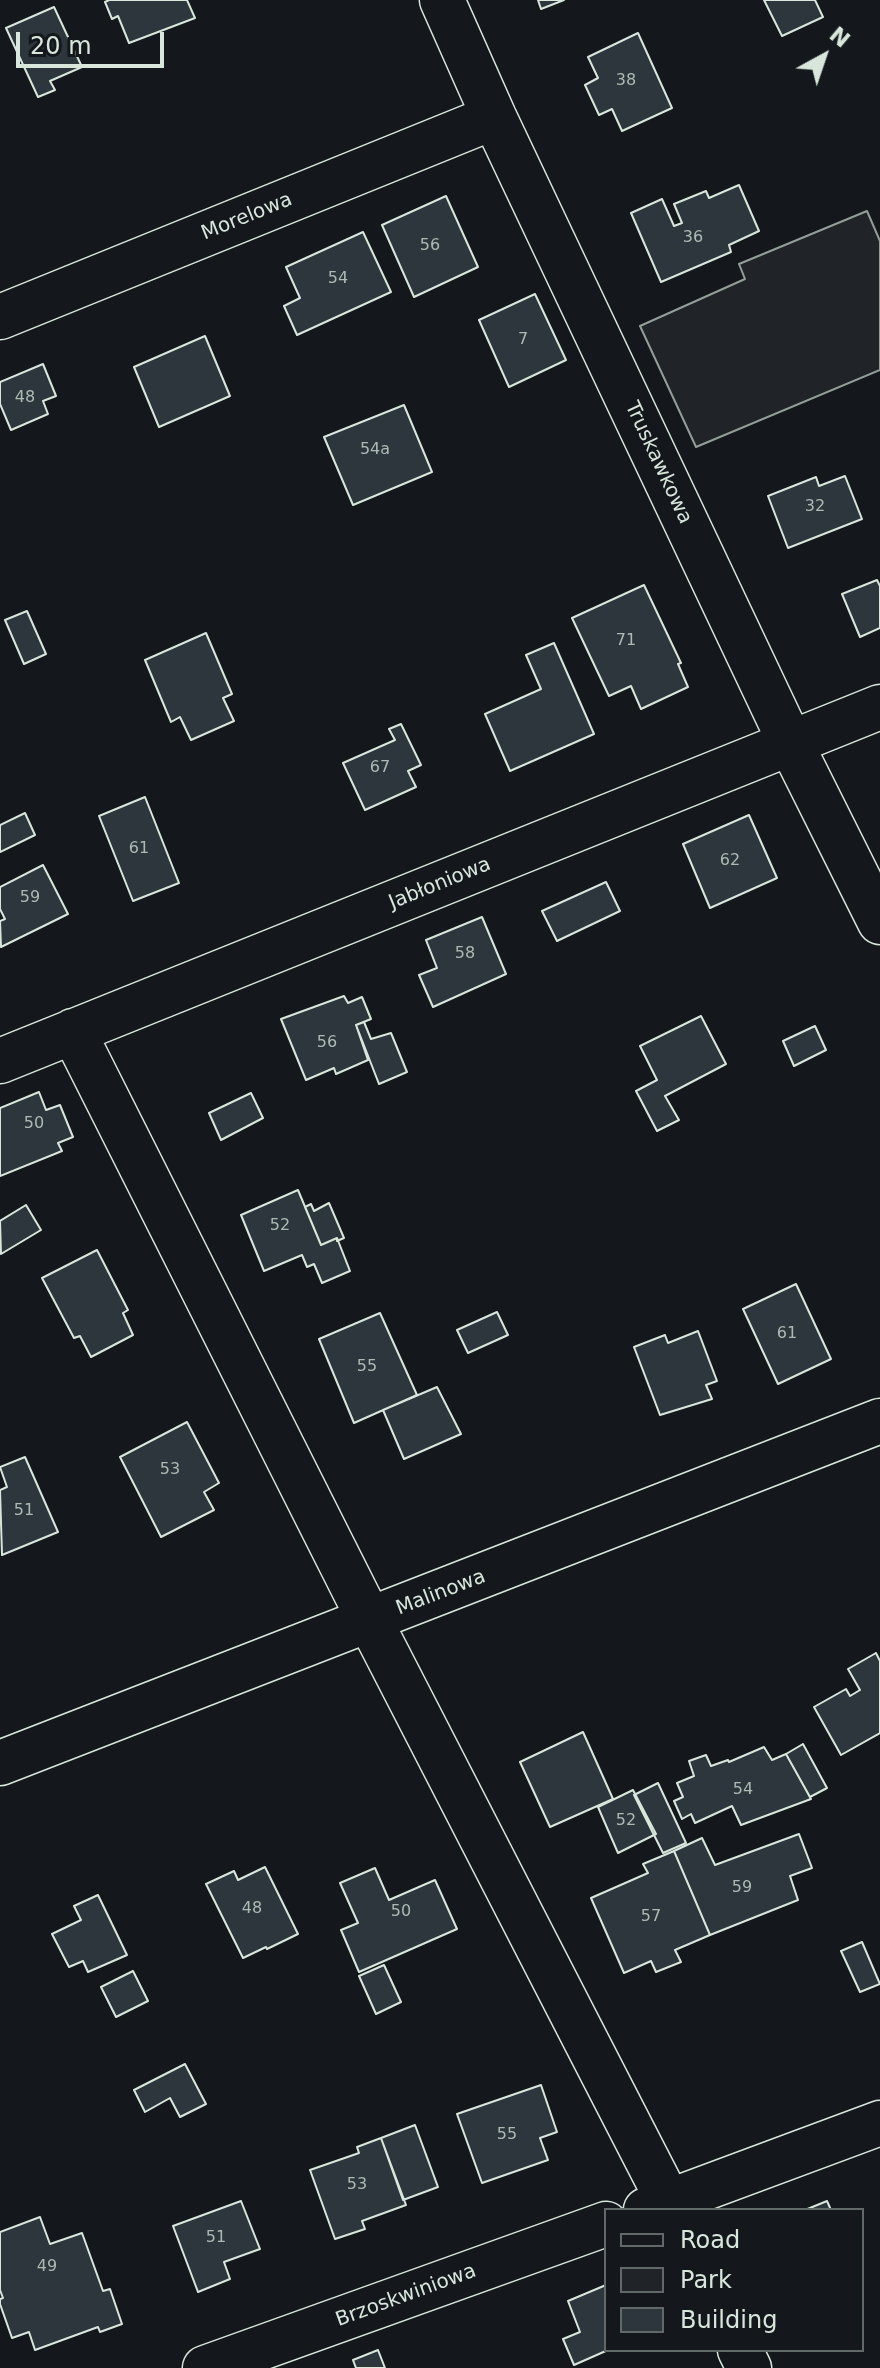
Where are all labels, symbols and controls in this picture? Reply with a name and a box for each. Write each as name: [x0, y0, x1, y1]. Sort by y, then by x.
scale bar: [20, 16, 168, 66]
north arrow: [784, 16, 864, 96]
text: N: [825, 22, 855, 53]
text: 20 m: [30, 32, 92, 60]
house number: 38: [616, 71, 636, 91]
street label: Morelowa: [198, 188, 296, 246]
house number: 36: [683, 228, 703, 248]
house number: 56: [420, 236, 440, 256]
house number: 54: [328, 269, 348, 289]
house number: 7: [518, 330, 528, 350]
house number: 48: [15, 388, 35, 408]
street label: Truskawkowa: [619, 398, 697, 528]
house number: 54a: [360, 440, 390, 460]
house number: 32: [805, 497, 825, 517]
house number: 71: [616, 631, 636, 651]
house number: 67: [370, 758, 390, 778]
house number: 61: [129, 839, 149, 859]
house number: 62: [720, 851, 740, 871]
street label: Jabłoniowa: [386, 853, 494, 915]
house number: 59: [20, 888, 40, 908]
house number: 58: [455, 944, 475, 964]
house number: 56: [317, 1033, 337, 1053]
house number: 50: [24, 1114, 44, 1134]
house number: 52: [270, 1216, 290, 1236]
house number: 61: [777, 1324, 797, 1344]
house number: 55: [357, 1357, 377, 1377]
house number: 53: [160, 1460, 180, 1480]
house number: 51: [14, 1501, 34, 1521]
street label: Malinowa: [393, 1565, 489, 1621]
house number: 54: [733, 1780, 753, 1800]
house number: 52: [616, 1811, 636, 1831]
house number: 59: [732, 1878, 752, 1898]
house number: 48: [242, 1899, 262, 1919]
house number: 50: [391, 1902, 411, 1922]
house number: 57: [641, 1907, 661, 1927]
house number: 55: [497, 2125, 517, 2145]
house number: 53: [347, 2175, 367, 2195]
legend: [604, 2208, 864, 2352]
text: Road: [680, 2226, 740, 2254]
house number: 51: [206, 2228, 226, 2248]
house number: 49: [37, 2257, 57, 2277]
street label: Brzoskwiniowa: [333, 2259, 479, 2333]
text: Park: [680, 2266, 732, 2294]
text: Building: [680, 2306, 777, 2334]

